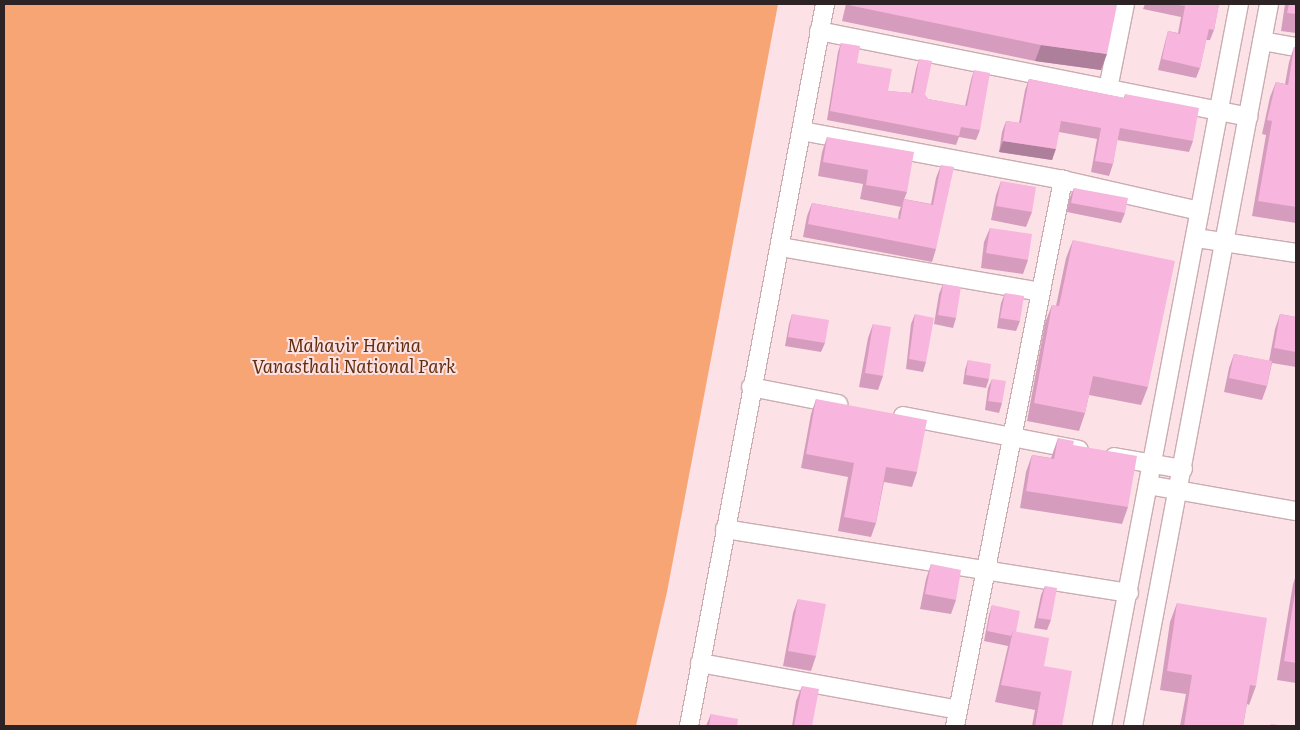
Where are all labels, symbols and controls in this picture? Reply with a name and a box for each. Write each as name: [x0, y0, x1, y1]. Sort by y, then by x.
park label: Mahavir Harina Vanasthali National Park: [252, 335, 456, 378]

